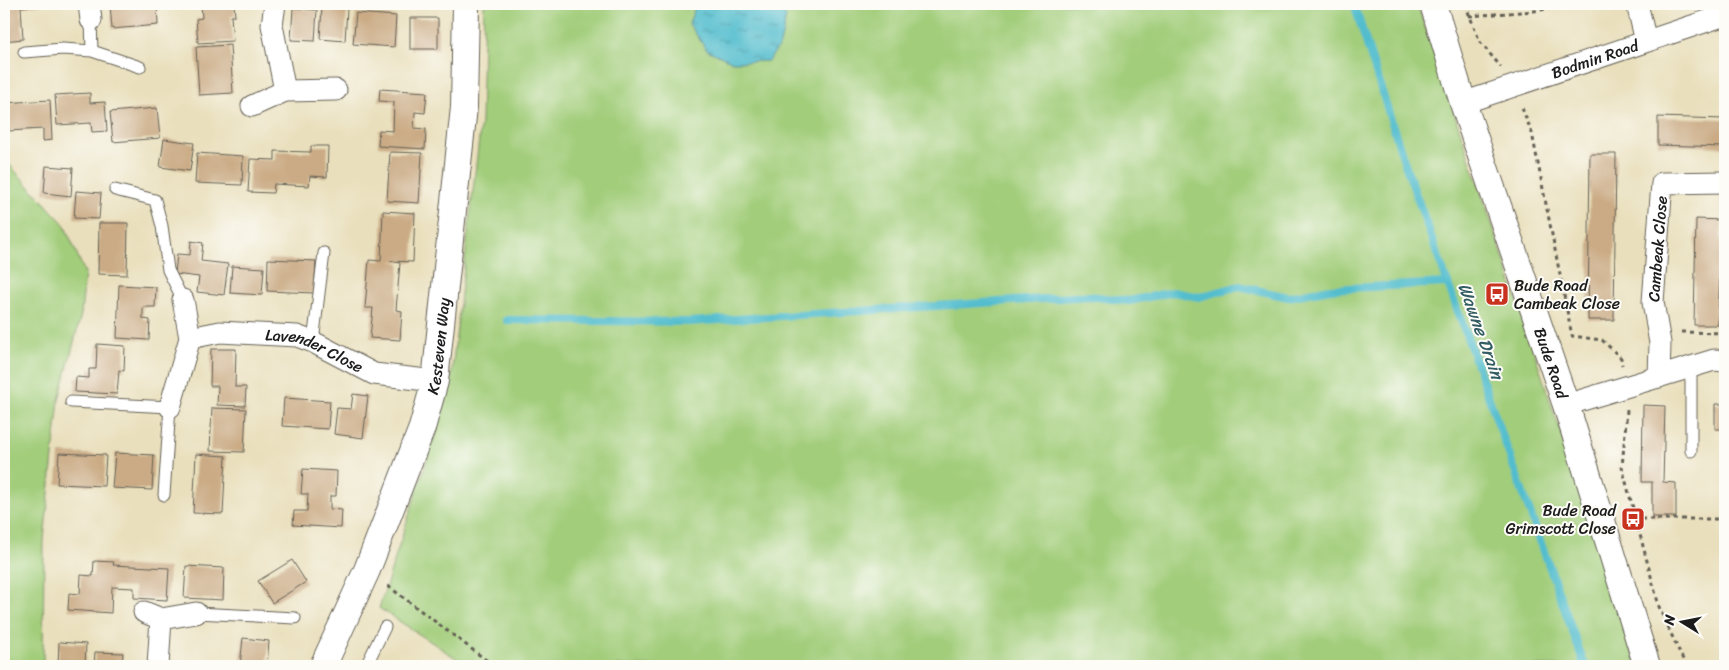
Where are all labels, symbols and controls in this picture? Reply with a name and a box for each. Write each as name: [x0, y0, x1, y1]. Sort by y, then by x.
street label: Bodmin Road: [1547, 31, 1644, 87]
street label: Cambeak Close: [1639, 195, 1676, 303]
place label: Bude Road Cambeak Close: [1514, 271, 1620, 318]
water label: Wawne Drain: [1449, 278, 1514, 386]
bus stop icon: Bude Road Cambeak Close: [1484, 281, 1510, 307]
street label: Kesteven Way: [418, 295, 459, 398]
street label: Lavender Close: [265, 320, 369, 381]
street label: Bude Road: [1526, 323, 1577, 404]
place label: Bude Road Grimscott Close: [1505, 496, 1618, 543]
bus stop icon: Bude Road Grimscott Close: [1620, 506, 1646, 532]
north arrow: [1656, 598, 1706, 648]
text: N: [1656, 613, 1683, 628]

